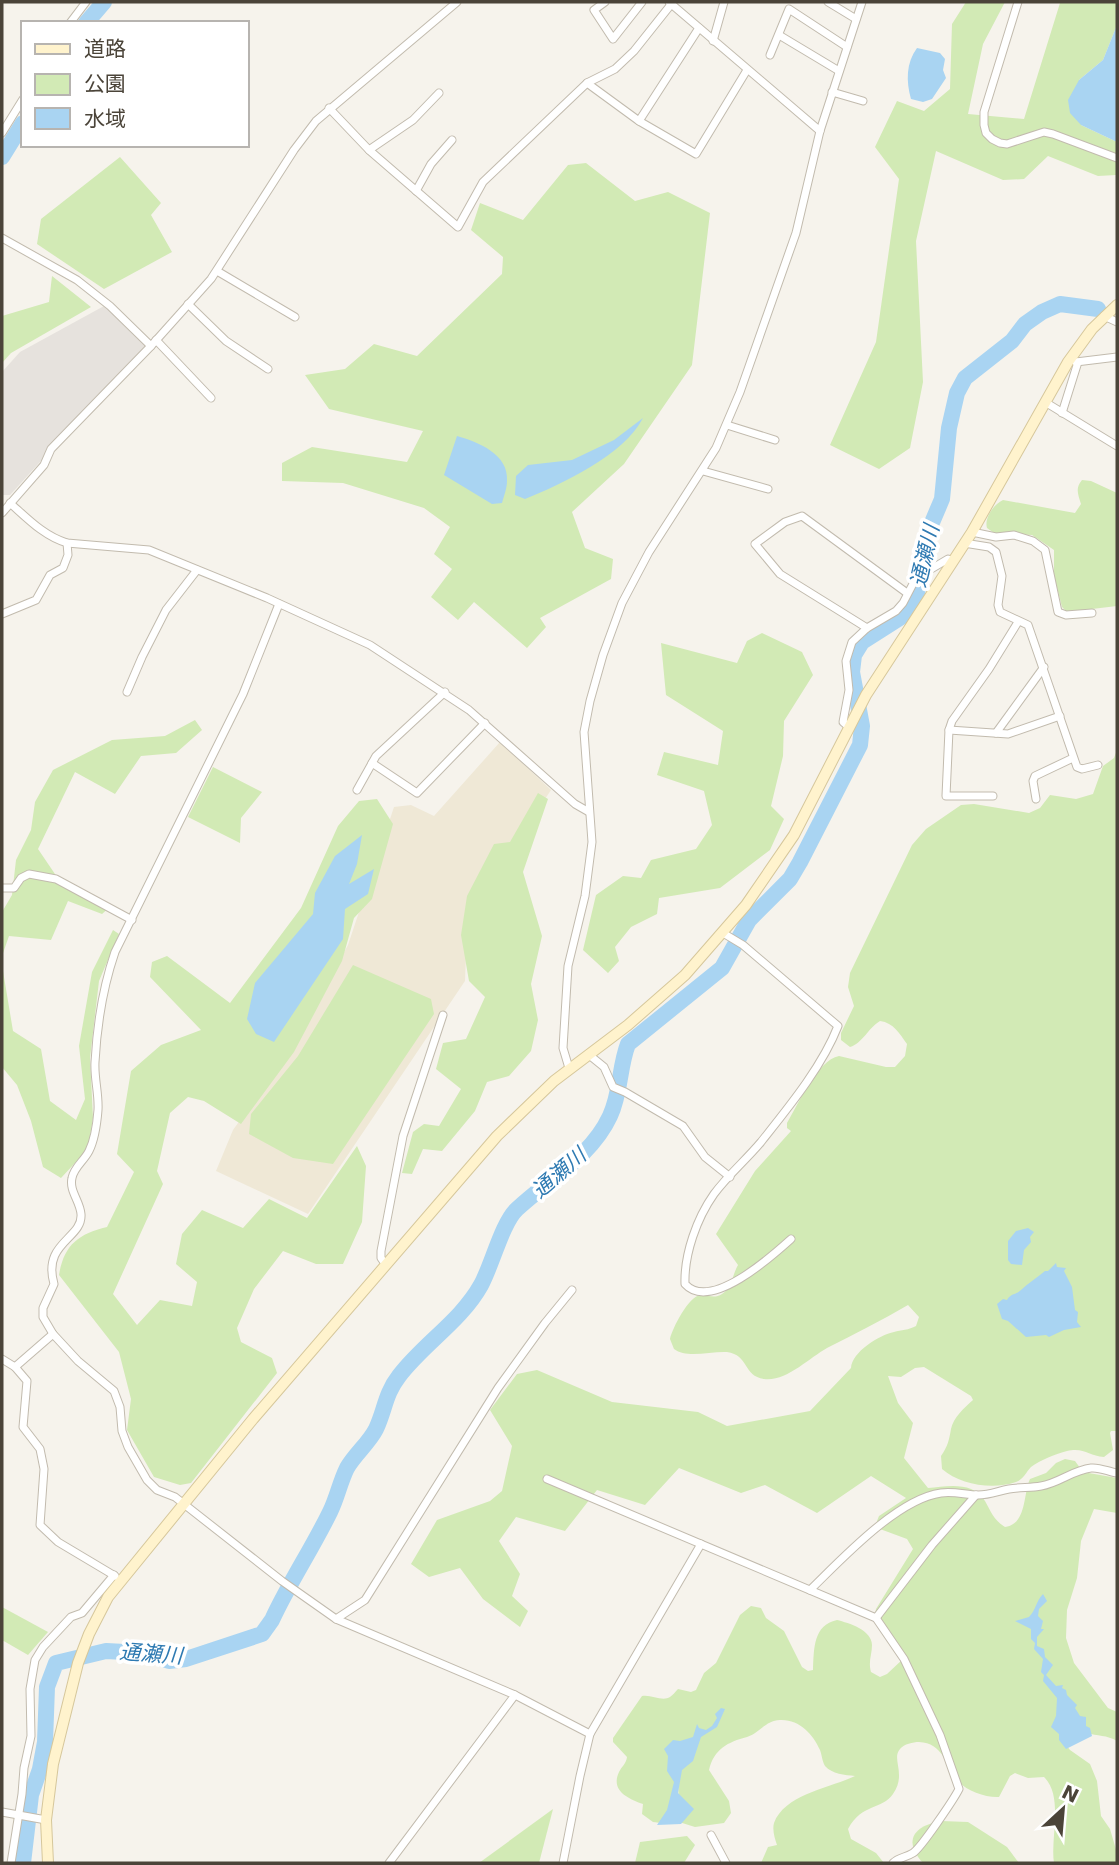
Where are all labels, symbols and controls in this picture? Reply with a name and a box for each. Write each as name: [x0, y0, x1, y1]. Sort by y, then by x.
legend: [21, 21, 248, 147]
text: 道路: [84, 37, 126, 61]
text: 公園: [84, 72, 126, 96]
text: 水域: [84, 107, 126, 131]
water label: 通瀬川: [906, 521, 944, 589]
water label: 通瀬川: [527, 1142, 592, 1203]
water label: 通瀬川: [119, 1640, 185, 1668]
north arrow: [1028, 1774, 1098, 1844]
text: N: [1058, 1780, 1082, 1807]

